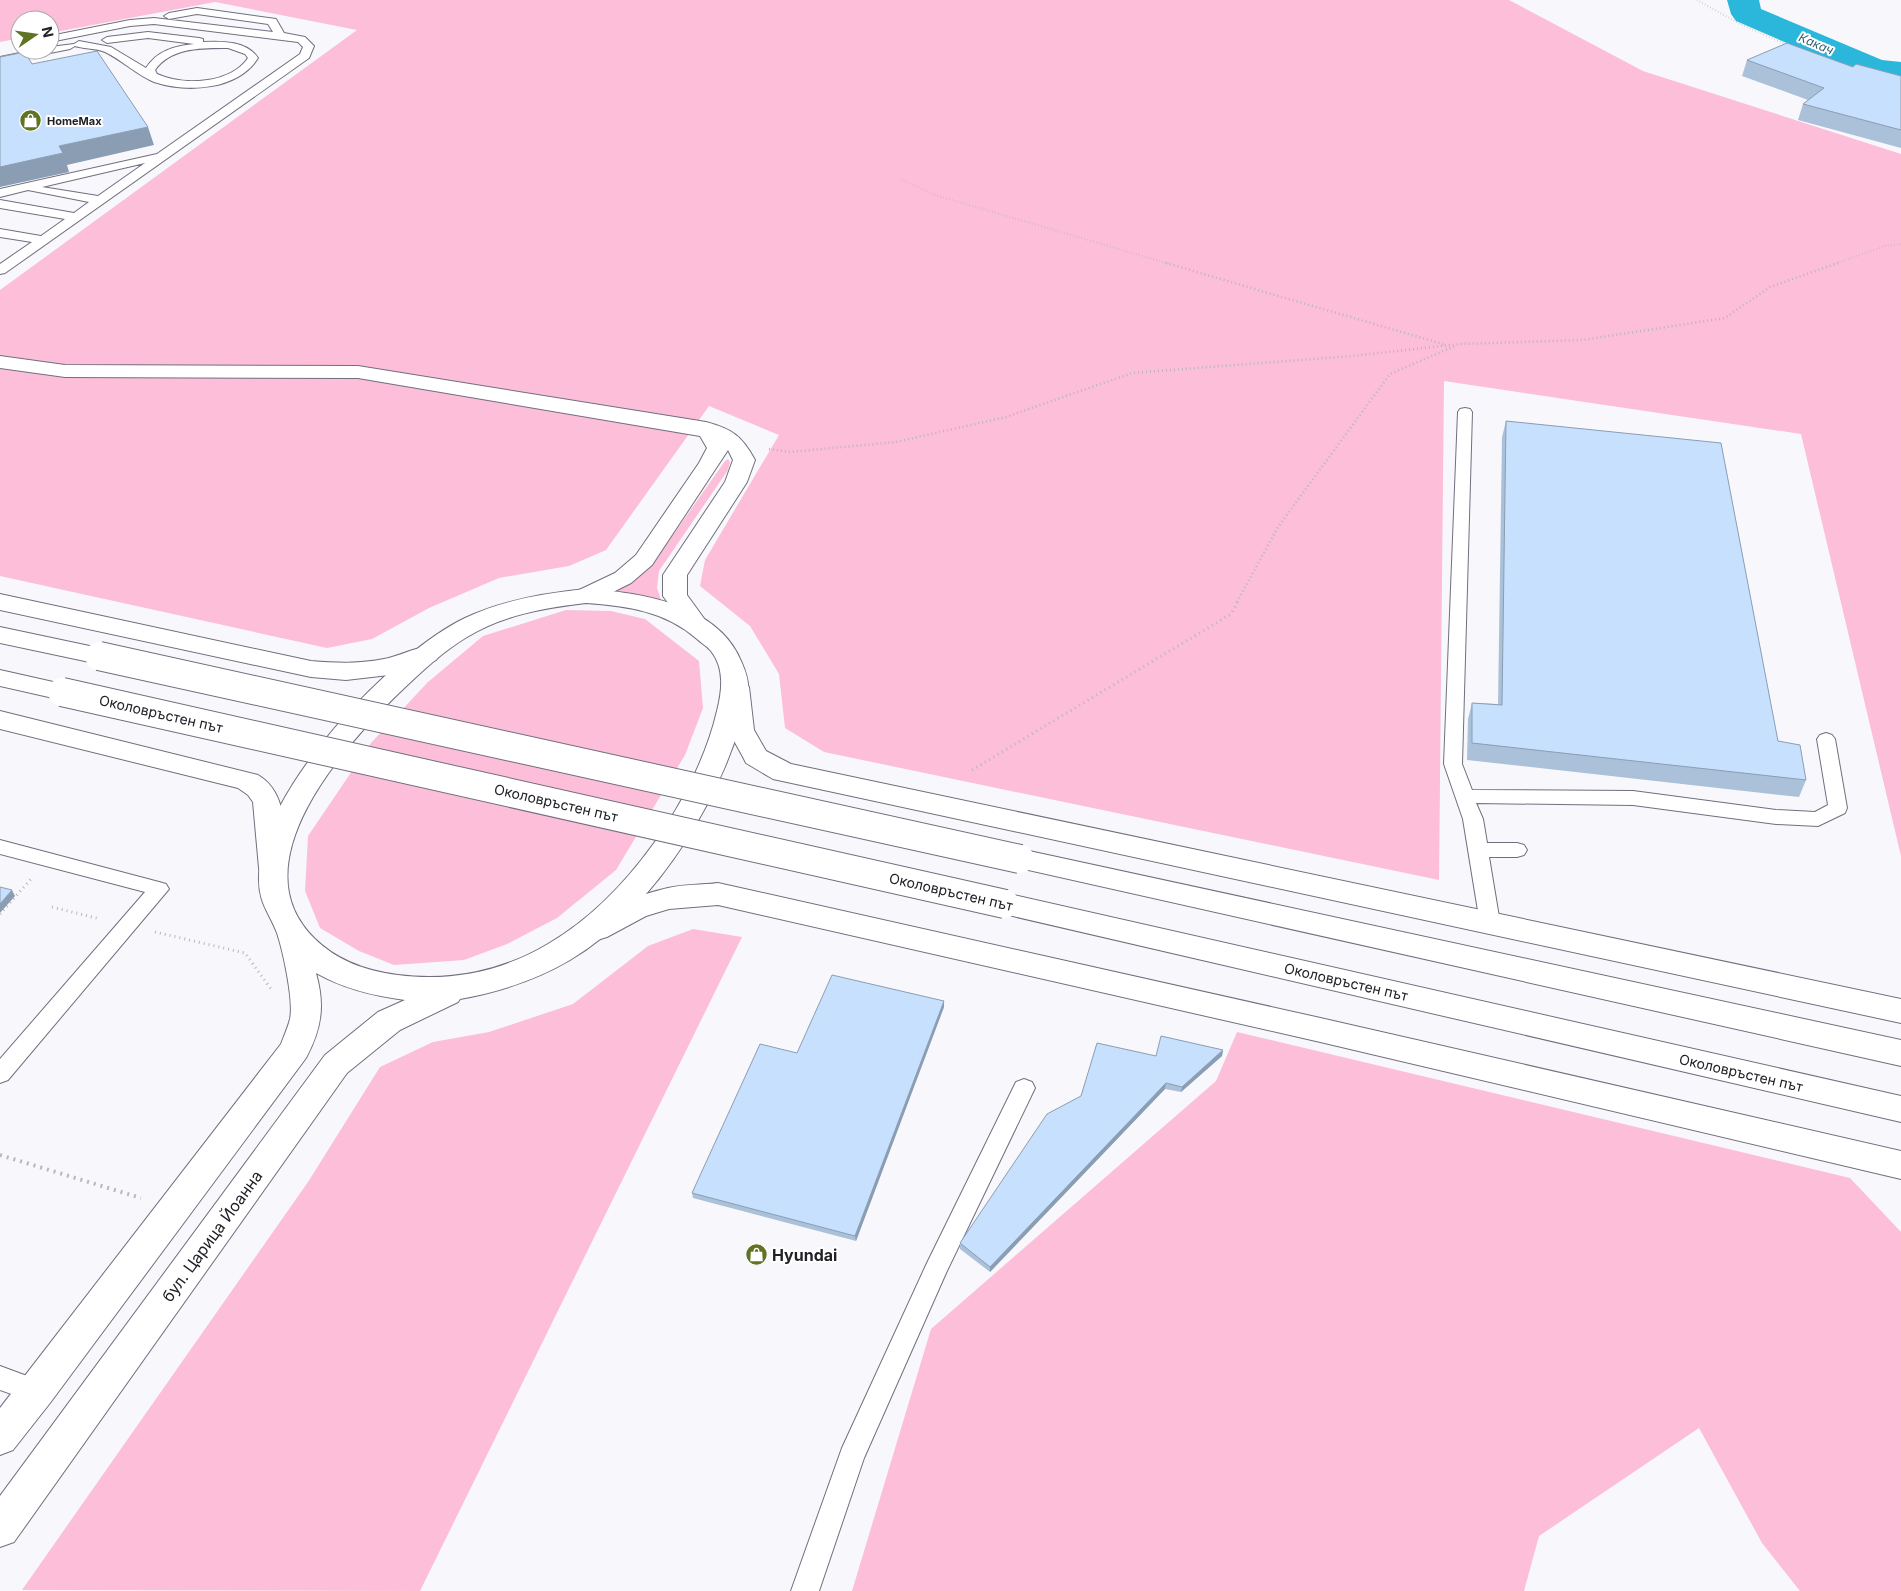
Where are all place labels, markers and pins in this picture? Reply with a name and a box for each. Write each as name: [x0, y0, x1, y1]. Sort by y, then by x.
shop icon: HomeMax: [19, 109, 43, 133]
place label: HomeMax: [47, 114, 102, 128]
shop icon: Hyundai: [744, 1243, 768, 1267]
place label: Hyundai: [772, 1245, 837, 1265]

